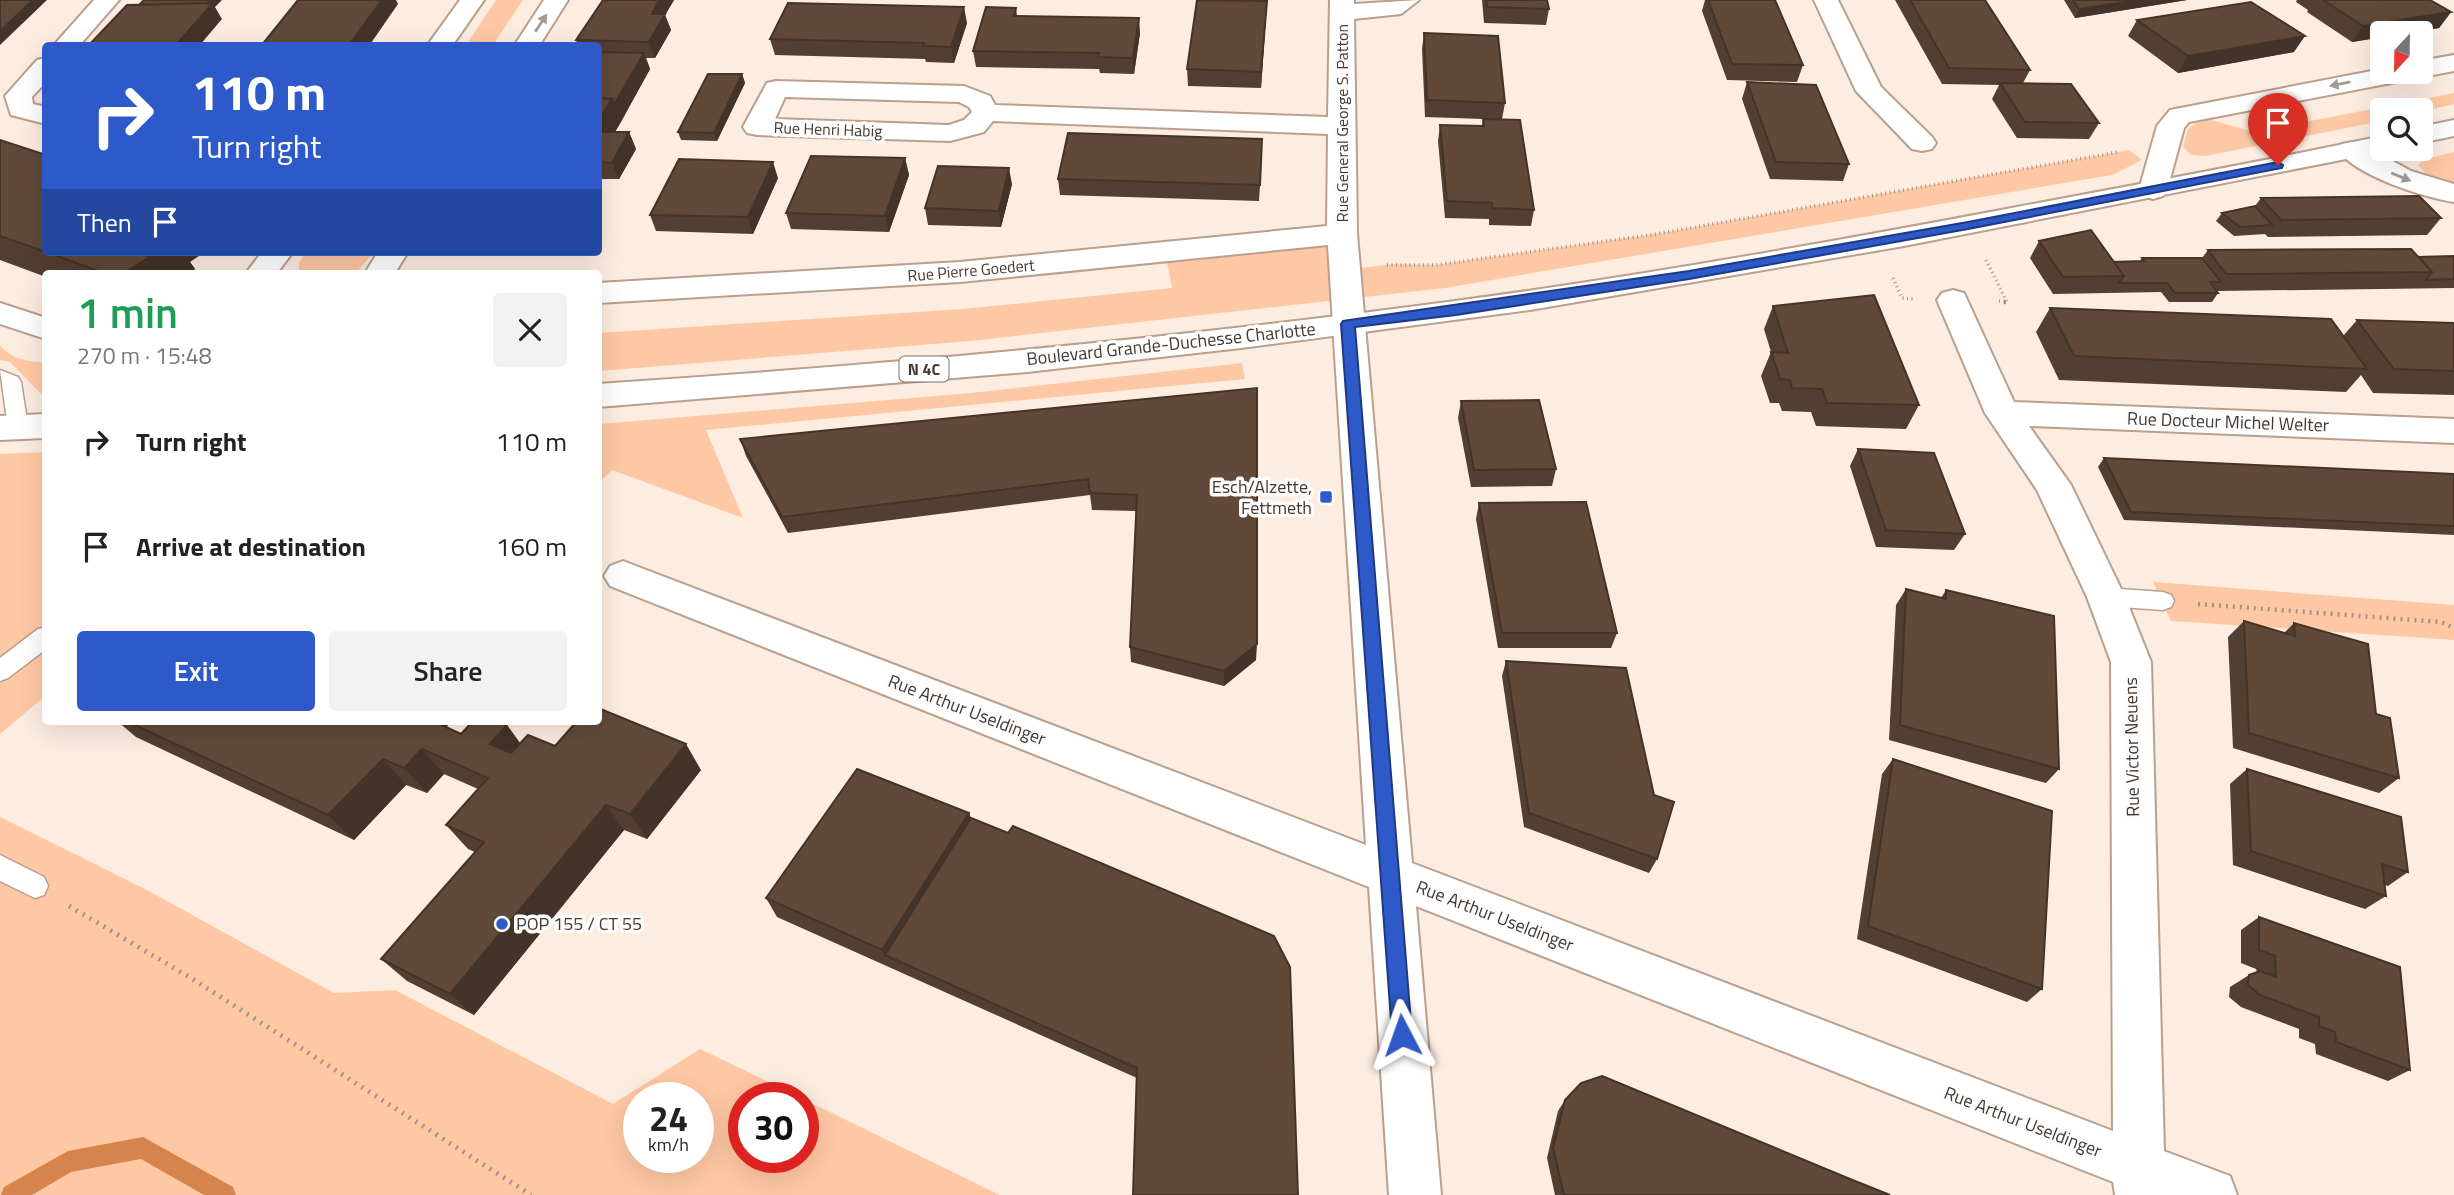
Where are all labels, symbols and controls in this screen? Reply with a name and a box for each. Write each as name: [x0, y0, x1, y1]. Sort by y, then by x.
one-way arrow: [534, 13, 547, 32]
north arrow: [2370, 21, 2432, 84]
map controls: [2370, 21, 2433, 161]
street label: Rue General George S. Patton: [1330, 24, 1354, 222]
text: 110 m: [192, 54, 326, 129]
icon: right: [77, 70, 168, 161]
one-way arrow: [2329, 79, 2351, 90]
pin: [2248, 93, 2308, 165]
button: search: [2370, 98, 2433, 161]
icon: arrive: [2259, 104, 2297, 142]
street label: Rue Henri Habig: [773, 115, 883, 143]
text: Turn right: [192, 122, 321, 170]
one-way arrow: [2390, 172, 2411, 183]
text: Then: [77, 203, 132, 242]
icon: arrive: [146, 203, 184, 241]
street label: Rue Pierre Goedert: [906, 252, 1036, 288]
text: 1 min: [77, 280, 178, 344]
button: close: [493, 293, 567, 367]
street label: Boulevard Grande-Duchesse Charlotte: [1025, 315, 1317, 372]
text: 270 m · 15:48: [77, 338, 212, 373]
road number: N 4C: [900, 356, 948, 382]
street label: Rue Docteur Michel Welter: [2127, 404, 2329, 439]
text: Turn right: [136, 422, 247, 461]
text: 110 m: [496, 422, 567, 461]
icon: right: [77, 423, 115, 461]
place label: Esch/Alzette, Fettmeth: [1212, 473, 1312, 521]
marker: Esch/Alzette, Fettmeth: [1318, 489, 1334, 505]
text: Arrive at destination: [136, 527, 366, 566]
text: 160 m: [496, 527, 567, 566]
icon: arrive: [77, 528, 115, 566]
button: Exit: [77, 631, 315, 711]
button: Share: [329, 631, 567, 711]
street label: Rue Arthur Useldinger: [884, 667, 1050, 752]
street label: Rue Victor Neuens: [2117, 677, 2146, 817]
street label: Rue Arthur Useldinger: [1412, 873, 1578, 958]
place label: POP 155 / CT 55: [516, 910, 642, 937]
marker: POP 155 / CT 55: [494, 916, 510, 932]
position arrow: [1365, 998, 1439, 1072]
street label: Rue Arthur Useldinger: [1940, 1079, 2106, 1164]
speed limit sign: 30: [728, 1082, 819, 1173]
text: 24: [649, 1091, 688, 1145]
text: km/h: [648, 1131, 689, 1158]

